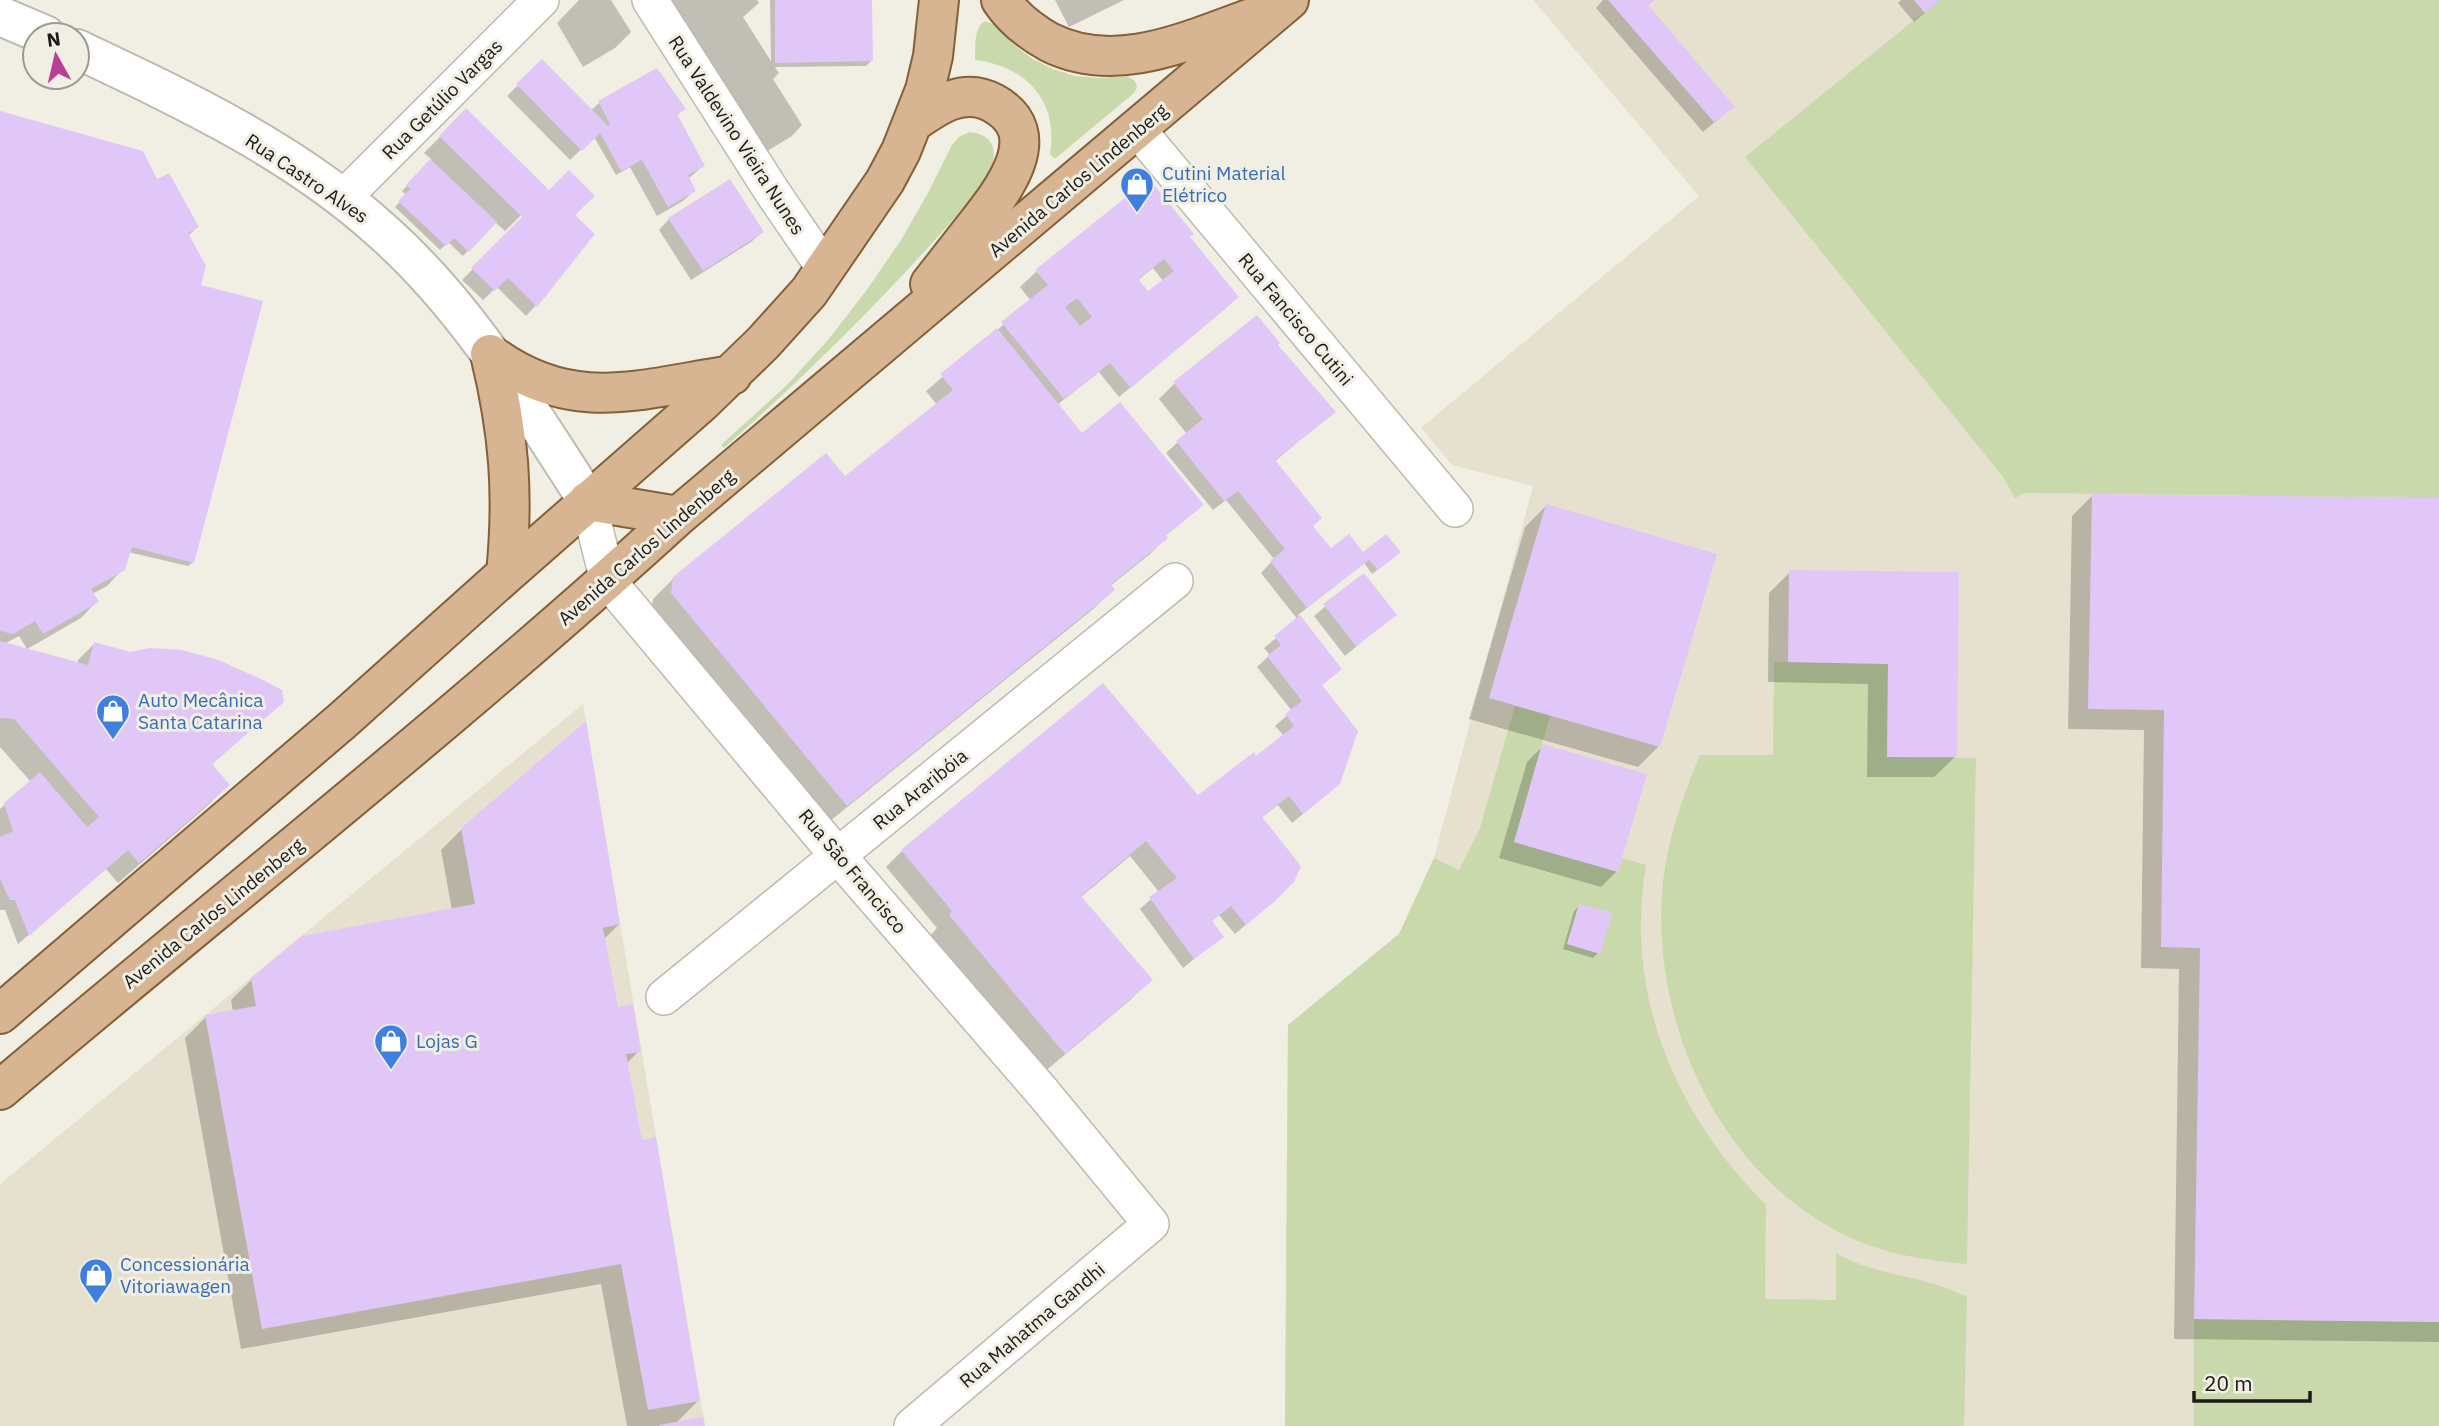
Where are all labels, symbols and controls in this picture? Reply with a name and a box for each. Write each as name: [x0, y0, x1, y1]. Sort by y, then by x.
north arrow: [21, 21, 91, 91]
text: N: [45, 26, 62, 52]
street label: Rua Valdevino Vieira Nunes: [663, 31, 811, 239]
street label: Rua Getúlio Vargas: [377, 34, 507, 164]
street label: Avenida Carlos Lindenberg: [984, 98, 1172, 262]
street label: Rua Castro Alves: [241, 128, 373, 228]
place label: Cutini Material Elétrico: [1162, 161, 1286, 207]
shop icon: Cutini Material Elétrico: [1118, 165, 1156, 214]
street label: Rua Fancisco Cutini: [1233, 248, 1359, 390]
street label: Avenida Carlos Lindenberg: [553, 464, 739, 630]
place label: Auto Mecânica Santa Catarina: [138, 688, 264, 734]
shop icon: Auto Mecânica Santa Catarina: [94, 692, 132, 741]
street label: Rua Araribóia: [868, 743, 972, 835]
street label: Rua São Francisco: [794, 804, 912, 938]
street label: Avenida Carlos Lindenberg: [117, 832, 309, 994]
shop icon: Lojas G: [372, 1022, 410, 1071]
place label: Lojas G: [416, 1029, 478, 1053]
place label: Concessionária Vitoriawagen: [120, 1252, 250, 1298]
shop icon: Concessionária Vitoriawagen: [77, 1256, 115, 1305]
street label: Rua Mahatma Gandhi: [954, 1257, 1110, 1393]
scale bar: [2194, 1360, 2310, 1404]
text: 20 m: [2204, 1369, 2253, 1397]

